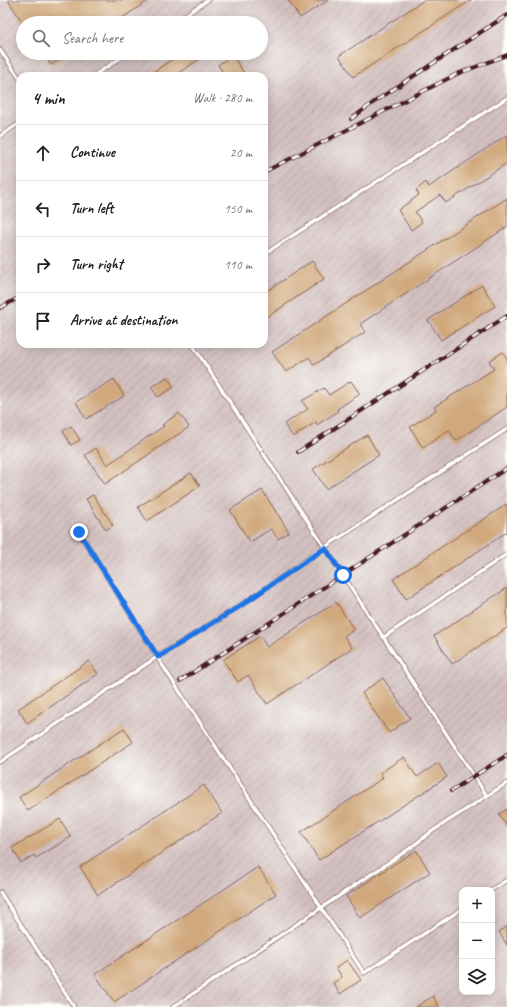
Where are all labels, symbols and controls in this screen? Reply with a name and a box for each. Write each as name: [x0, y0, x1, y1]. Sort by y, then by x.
search box: [16, 16, 268, 60]
icon: search: [30, 27, 52, 49]
text: Search here: [62, 29, 123, 48]
text: 4 min: [32, 88, 65, 109]
text: Walk · 280 m: [193, 90, 252, 106]
icon: ahead: [32, 142, 54, 164]
text: Continue: [70, 143, 115, 162]
text: 20 m: [230, 145, 252, 161]
icon: left: [32, 198, 54, 220]
text: Turn left: [70, 199, 113, 218]
text: 150 m: [224, 201, 252, 217]
icon: right: [32, 254, 54, 276]
text: Turn right: [70, 255, 123, 274]
text: 110 m: [224, 257, 252, 273]
icon: arrive: [32, 310, 54, 332]
text: Arrive at destination: [70, 311, 177, 330]
route end: [70, 523, 88, 541]
route start: [334, 566, 352, 584]
map controls: [459, 887, 495, 995]
button: +: [459, 887, 495, 923]
button: −: [459, 923, 495, 959]
button: layers: [459, 959, 495, 995]

